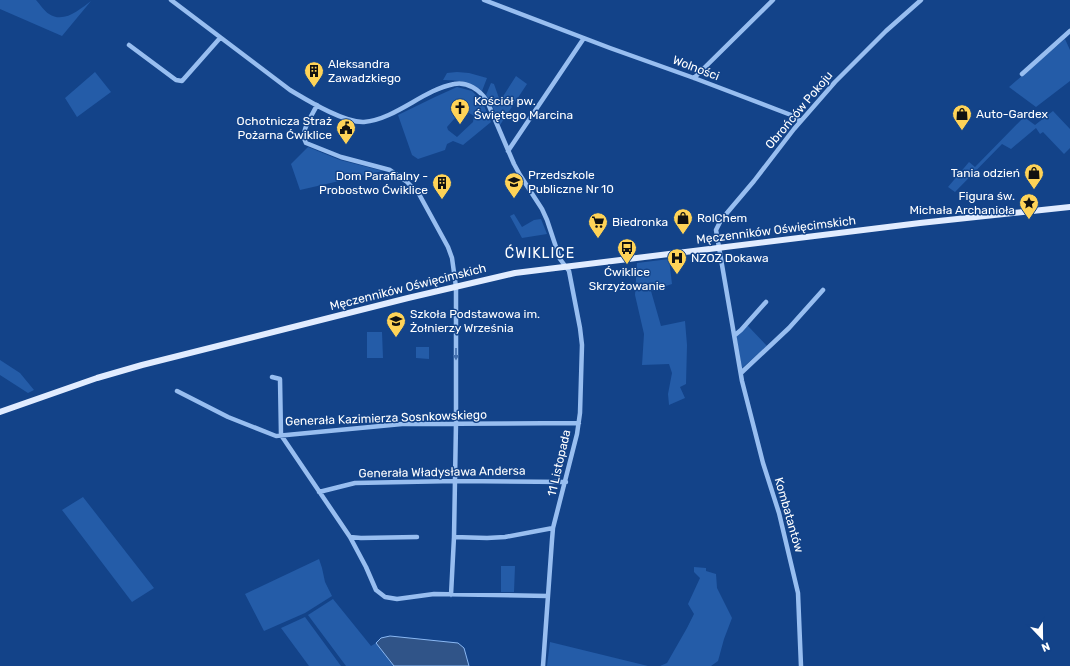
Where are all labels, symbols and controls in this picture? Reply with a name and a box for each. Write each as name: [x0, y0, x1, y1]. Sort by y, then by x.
street label: Wolności: [671, 53, 721, 83]
place label: Aleksandra Zawadzkiego: [328, 57, 401, 85]
building icon: Aleksandra Zawadzkiego: [303, 60, 325, 88]
street label: Obrońców Pokoju: [762, 68, 836, 152]
place label: Kościół pw. Świętego Marcina: [474, 94, 573, 122]
church icon: Kościół pw. Świętego Marcina: [449, 97, 471, 125]
shop icon: Auto-Gardex: [951, 103, 973, 131]
place label: Auto-Gardex: [976, 107, 1049, 121]
place label: Ochotnicza Straż Pożarna Ćwiklice: [237, 114, 332, 142]
public building icon: Ochotnicza Straż Pożarna Ćwiklice: [335, 117, 357, 145]
shop icon: Tania odzień: [1023, 162, 1045, 190]
place label: Tania odzień: [951, 166, 1020, 180]
place label: Przedszkole Publiczne Nr 10: [528, 168, 614, 196]
place label: Dom Parafialny - Probostwo Ćwiklice: [319, 169, 428, 197]
school or university icon: Przedszkole Publiczne Nr 10: [503, 171, 525, 199]
building icon: Dom Parafialny - Probostwo Ćwiklice: [431, 172, 453, 200]
place label: Figura św. Michała Archanioła: [909, 189, 1015, 217]
place icon: Figura św. Michała Archanioła: [1018, 192, 1040, 220]
shop icon: RolChem: [672, 207, 694, 235]
supermarket icon: Biedronka: [587, 211, 609, 239]
place label: RolChem: [697, 211, 747, 225]
street label: Męczenników Oświęcimskich: [695, 213, 857, 247]
place label: Biedronka: [612, 215, 668, 229]
bus stop icon: Ćwiklice Skrzyżowanie: [616, 237, 638, 265]
district label: ĆWIKLICE: [505, 244, 575, 262]
hospital icon: NZOZ Dokawa: [666, 247, 688, 275]
place label: NZOZ Dokawa: [691, 251, 769, 265]
street label: Męczenników Oświęcimskich: [328, 261, 488, 313]
place label: Ćwiklice Skrzyżowanie: [589, 265, 666, 293]
place label: Szkoła Podstawowa im. Żołnierzy Września: [410, 307, 540, 335]
school or university icon: Szkoła Podstawowa im. Żołnierzy Września: [385, 310, 407, 338]
one-way arrow: [453, 348, 459, 361]
street label: Generała Kazimierza Sosnkowskiego: [285, 407, 487, 429]
street label: 11 Listopada: [545, 428, 573, 498]
street label: Generała Władysława Andersa: [358, 464, 526, 480]
street label: Kombatantów: [772, 476, 807, 555]
north arrow: [1022, 618, 1062, 658]
text: N: [1039, 639, 1052, 654]

